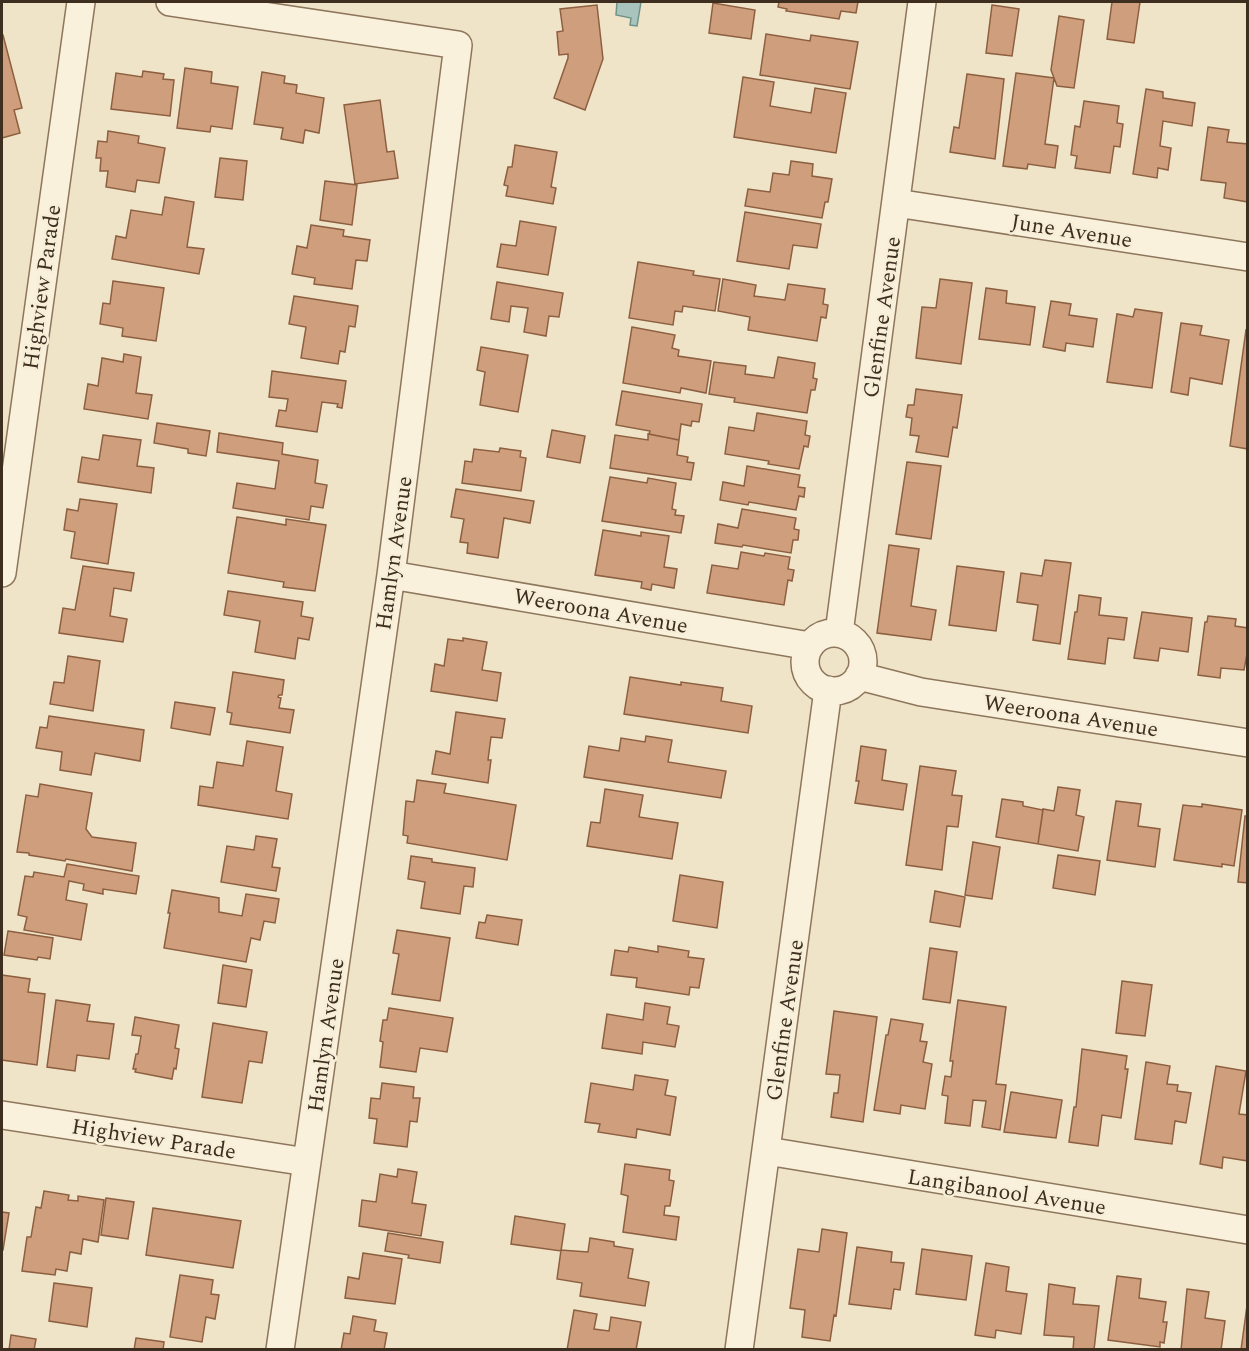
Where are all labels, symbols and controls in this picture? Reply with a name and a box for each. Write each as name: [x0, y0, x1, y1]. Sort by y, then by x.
street label: Highview Parade: [15, 203, 70, 372]
street label: June Avenue: [1009, 206, 1135, 257]
street label: Glenfine Avenue: [855, 234, 910, 400]
street label: Hamlyn Avenue: [367, 474, 422, 632]
street label: Weeroona Avenue: [511, 580, 691, 643]
street label: Weeroona Avenue: [981, 686, 1161, 747]
street label: Glenfine Avenue: [758, 937, 813, 1103]
street label: Hamlyn Avenue: [299, 956, 354, 1114]
street label: Highview Parade: [69, 1110, 238, 1169]
street label: Langibanool Avenue: [905, 1160, 1108, 1224]

